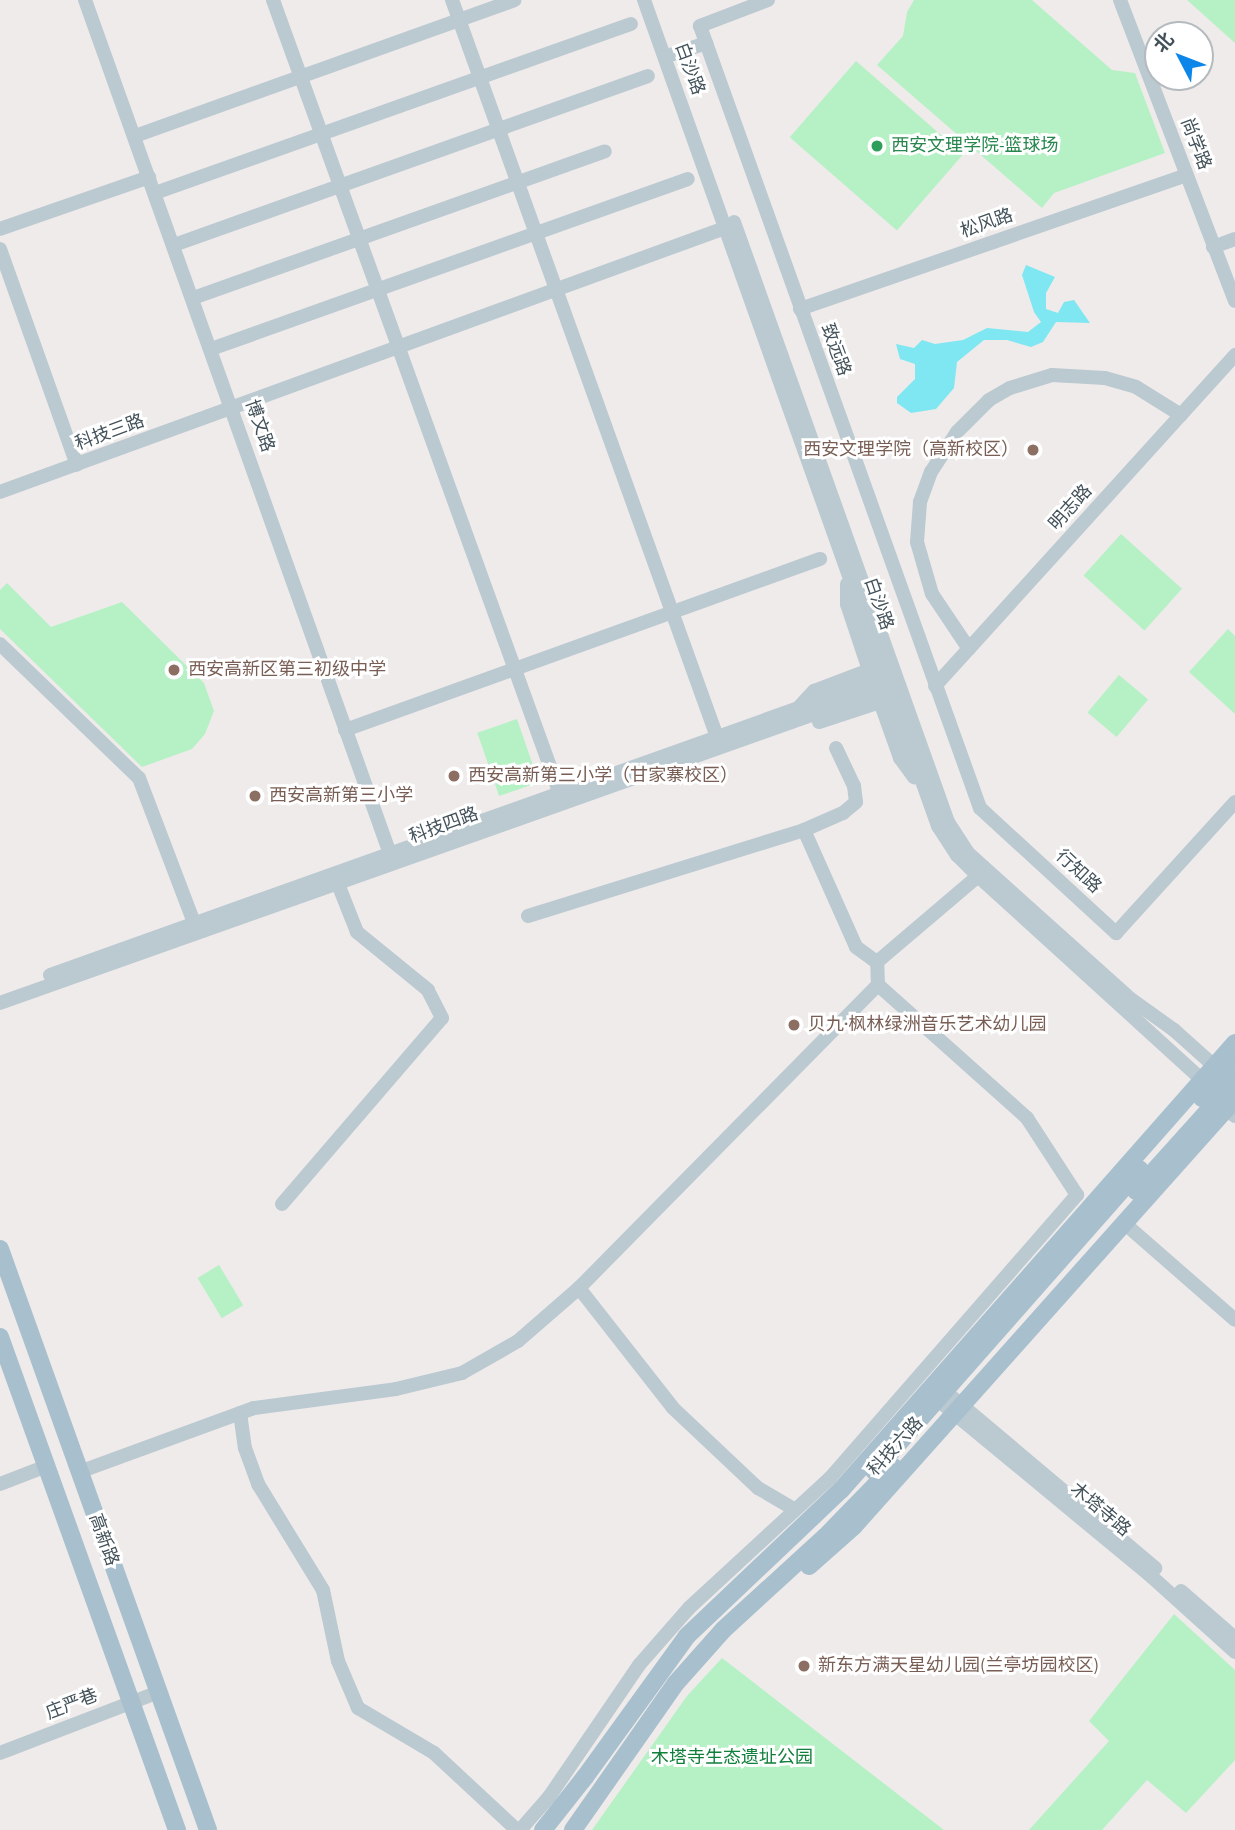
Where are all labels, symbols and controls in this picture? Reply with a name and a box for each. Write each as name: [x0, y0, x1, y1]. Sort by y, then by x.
north arrow: [1144, 21, 1214, 91]
text: 北: [1148, 27, 1181, 59]
street label: 白沙路: [670, 40, 708, 98]
street label: 尚学路: [1175, 115, 1215, 173]
place label: 西安文理学院-篮球场: [891, 135, 1059, 157]
marker: 西安文理学院-篮球场: [869, 138, 885, 154]
street label: 松风路: [958, 205, 1016, 243]
street label: 致远路: [816, 321, 854, 379]
street label: 博文路: [240, 397, 278, 455]
street label: 科技三路: [72, 411, 148, 455]
place label: 西安文理学院（高新校区）: [803, 439, 1019, 461]
marker: 西安文理学院（高新校区）: [1025, 442, 1041, 458]
street label: 明志路: [1045, 481, 1097, 535]
street label: 白沙路: [859, 575, 897, 633]
place label: 西安高新区第三初级中学: [188, 659, 386, 681]
marker: 西安高新区第三初级中学: [166, 662, 182, 678]
place label: 西安高新第三小学（甘家寨校区）: [468, 765, 738, 787]
marker: 西安高新第三小学（甘家寨校区）: [446, 768, 462, 784]
place label: 西安高新第三小学: [269, 785, 413, 807]
marker: 西安高新第三小学: [247, 788, 263, 804]
street label: 科技四路: [406, 804, 482, 848]
street label: 行知路: [1051, 846, 1105, 898]
place label: 贝九·枫林绿洲音乐艺术幼儿园: [808, 1014, 1046, 1036]
marker: 贝九·枫林绿洲音乐艺术幼儿园: [786, 1017, 802, 1033]
street label: 科技六路: [864, 1413, 928, 1481]
street label: 木塔寺路: [1065, 1479, 1135, 1541]
street label: 高新路: [84, 1511, 122, 1569]
place label: 新东方满天星幼儿园(兰亭坊园校区): [818, 1655, 1099, 1677]
marker: 新东方满天星幼儿园(兰亭坊园校区): [796, 1658, 812, 1674]
street label: 庄严巷: [43, 1685, 101, 1725]
park label: 木塔寺生态遗址公园: [651, 1747, 813, 1769]

